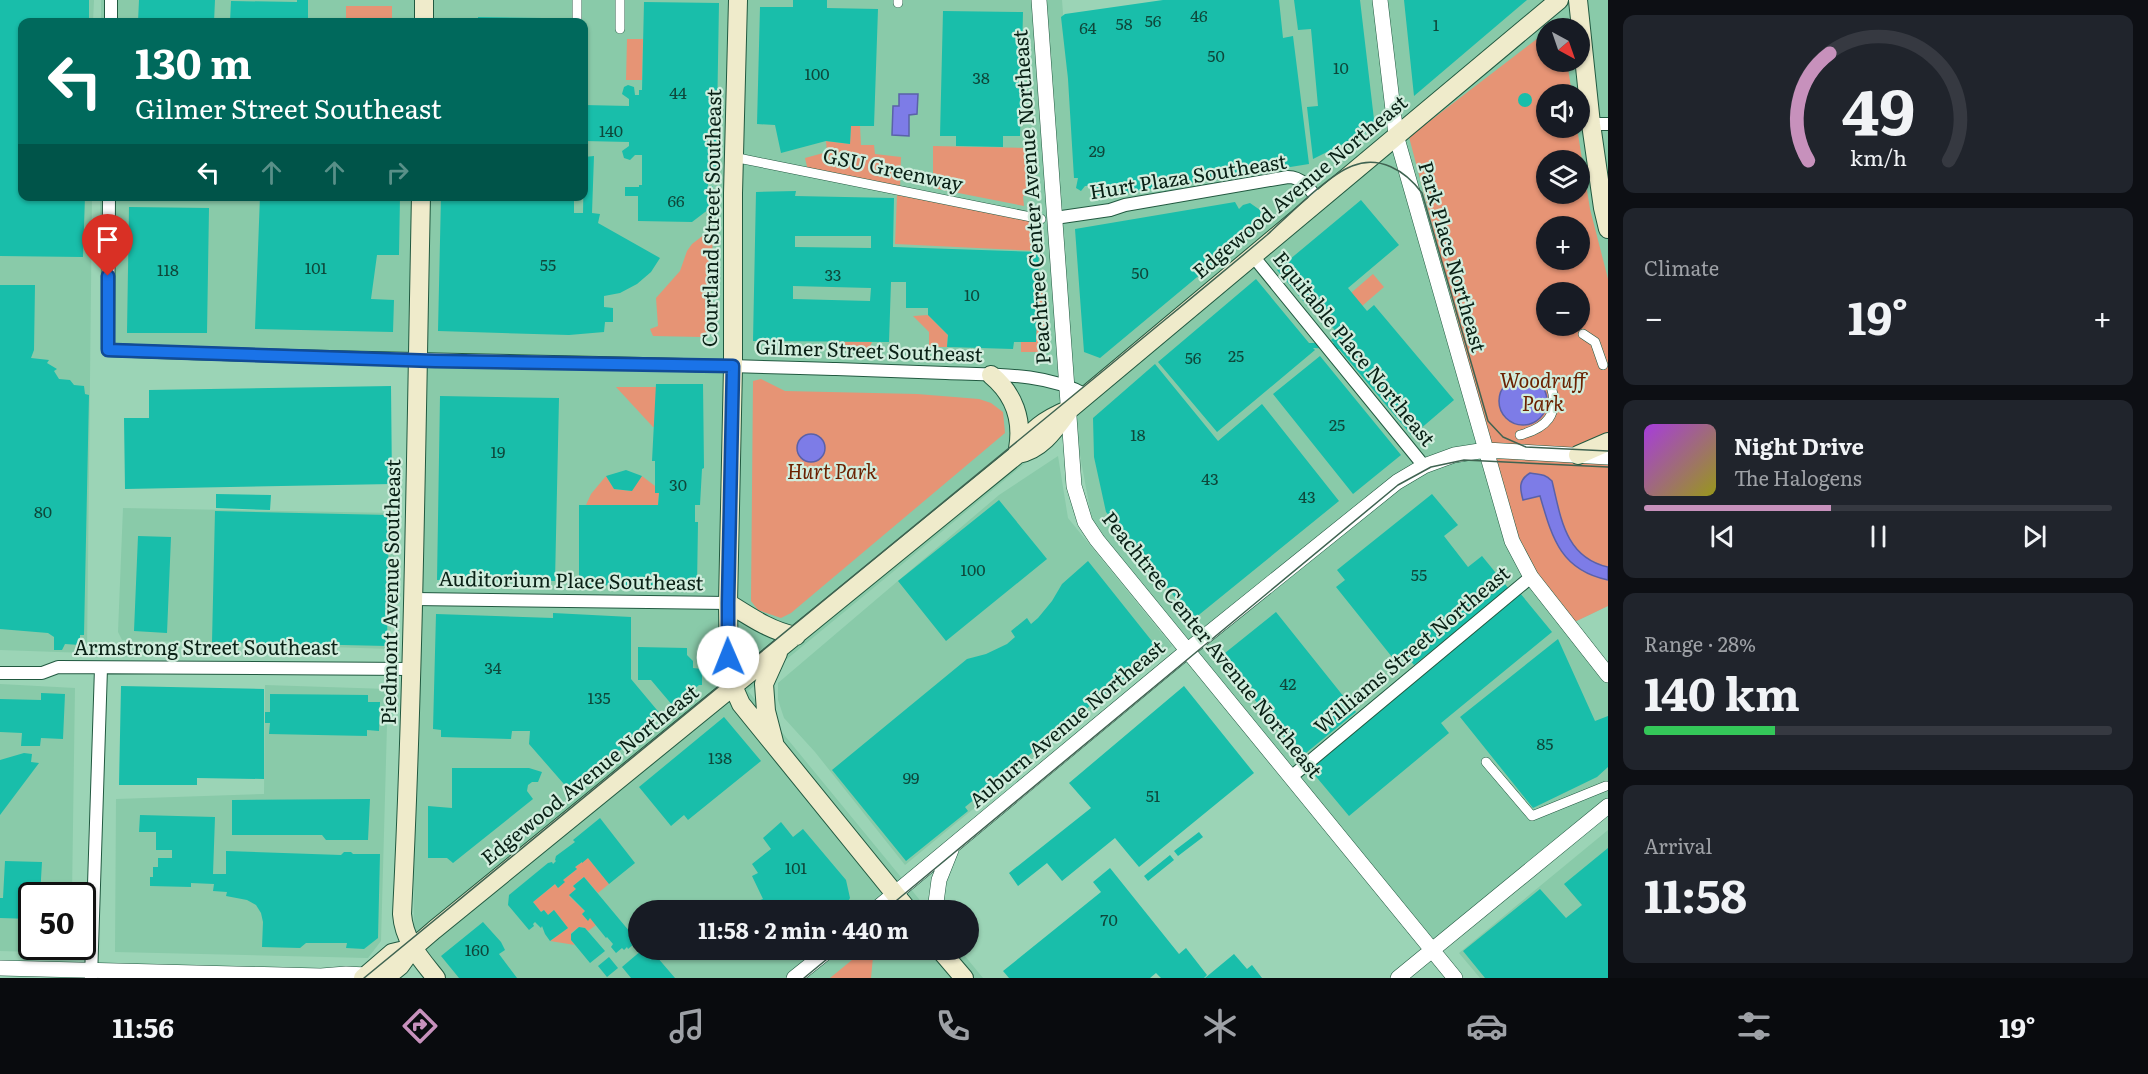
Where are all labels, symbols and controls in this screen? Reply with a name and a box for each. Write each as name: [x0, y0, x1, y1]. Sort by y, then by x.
house number: 46: [1190, 3, 1208, 27]
house number: 56: [1145, 8, 1162, 32]
house number: 58: [1116, 11, 1133, 35]
house number: 1: [1433, 12, 1440, 36]
house number: 64: [1079, 15, 1097, 39]
north arrow: [1536, 18, 1590, 72]
map controls: [1536, 18, 1590, 336]
street label: Peachtree Center Avenue Northeast: [1003, 29, 1057, 366]
text: 130 m: [135, 30, 252, 92]
icon: left: [36, 42, 114, 120]
house number: 50: [1207, 43, 1225, 67]
house number: 10: [1333, 55, 1349, 79]
house number: 100: [804, 61, 830, 85]
text: 49: [1841, 62, 1915, 154]
house number: 38: [972, 65, 990, 89]
house number: 44: [669, 80, 687, 104]
button: sound: [1536, 84, 1590, 138]
street label: Edgewood Avenue Northeast: [1185, 86, 1413, 285]
text: Gilmer Street Southeast: [135, 87, 442, 127]
street label: Courtland Street Southeast: [693, 88, 727, 347]
house number: 140: [599, 118, 623, 142]
house number: 29: [1089, 138, 1105, 162]
street label: GSU Greenway: [820, 139, 967, 198]
text: km/h: [1849, 141, 1907, 173]
street label: Hurt Plaza Southeast: [1087, 145, 1289, 205]
button: layers: [1536, 150, 1590, 204]
icon: left: [192, 156, 225, 189]
icon: ahead: [255, 156, 288, 189]
icon: ahead: [318, 156, 351, 189]
icon: right: [381, 156, 414, 189]
street label: Park Place Northeast: [1412, 157, 1496, 355]
house number: 66: [667, 188, 685, 212]
pin: [82, 214, 133, 276]
button: +: [1536, 216, 1590, 270]
icon: arrive: [91, 223, 124, 256]
street label: Equitable Place Northeast: [1267, 244, 1444, 452]
house number: 55: [540, 252, 556, 276]
text: Climate: [1644, 252, 1719, 282]
house number: 101: [305, 255, 328, 279]
house number: 118: [157, 257, 179, 281]
house number: 50: [1131, 260, 1149, 284]
house number: 33: [825, 262, 841, 286]
house number: 10: [964, 282, 980, 306]
button: −: [1536, 282, 1590, 336]
text: 19°: [1848, 282, 1908, 349]
text: −: [1644, 291, 1663, 340]
text: +: [2093, 291, 2112, 340]
street label: Gilmer Street Southeast: [755, 330, 983, 368]
house number: 25: [1228, 343, 1244, 367]
house number: 56: [1185, 345, 1202, 369]
park label: Woodruff Park: [1500, 364, 1588, 417]
house number: 25: [1329, 412, 1345, 436]
house number: 18: [1130, 422, 1146, 446]
text: Night Drive: [1734, 429, 1864, 462]
house number: 19: [491, 439, 505, 463]
park label: Hurt Park: [787, 455, 877, 485]
street label: Piedmont Avenue Southeast: [372, 459, 406, 725]
text: The Halogens: [1734, 462, 1862, 492]
house number: 43: [1201, 466, 1219, 490]
house number: 30: [669, 472, 687, 496]
house number: 43: [1298, 484, 1316, 508]
house number: 80: [34, 499, 52, 523]
street label: Peachtree Center Avenue Northeast: [1096, 504, 1331, 784]
icon: previous: [1706, 520, 1739, 553]
icon: pause: [1862, 520, 1895, 553]
icon: next: [2018, 520, 2051, 553]
house number: 100: [960, 557, 986, 581]
street label: Williams Street Northeast: [1306, 557, 1515, 740]
street label: Auditorium Place Southeast: [438, 562, 704, 596]
house number: 55: [1411, 562, 1427, 586]
position arrow: [696, 625, 760, 689]
text: Range · 28%: [1644, 628, 1756, 658]
street label: Armstrong Street Southeast: [74, 631, 338, 661]
street label: Auburn Avenue Northeast: [961, 631, 1170, 814]
house number: 34: [484, 655, 502, 679]
text: 140 km: [1644, 658, 1800, 725]
house number: 42: [1280, 671, 1296, 695]
street label: Edgewood Avenue Northeast: [473, 676, 704, 871]
house number: 135: [587, 685, 611, 709]
house number: 85: [1537, 731, 1553, 755]
house number: 138: [708, 745, 732, 769]
house number: 99: [903, 765, 919, 789]
house number: 51: [1146, 783, 1161, 807]
text: Arrival: [1644, 830, 1712, 860]
house number: 101: [785, 855, 808, 879]
text: 11:58: [1644, 860, 1747, 927]
speed limit sign: 50: [18, 882, 96, 960]
house number: 70: [1100, 907, 1118, 931]
text: 11:58 · 2 min · 440 m: [698, 913, 909, 946]
house number: 160: [465, 937, 489, 961]
icon: directions: [399, 1005, 441, 1047]
icon: music: [666, 1005, 708, 1047]
icon: phone: [932, 1005, 974, 1047]
icon: climate: [1199, 1005, 1241, 1047]
icon: car: [1466, 1005, 1508, 1047]
icon: filters: [1733, 1005, 1775, 1047]
text: 11:56: [112, 1006, 174, 1046]
text: 19°: [1999, 1006, 2036, 1046]

